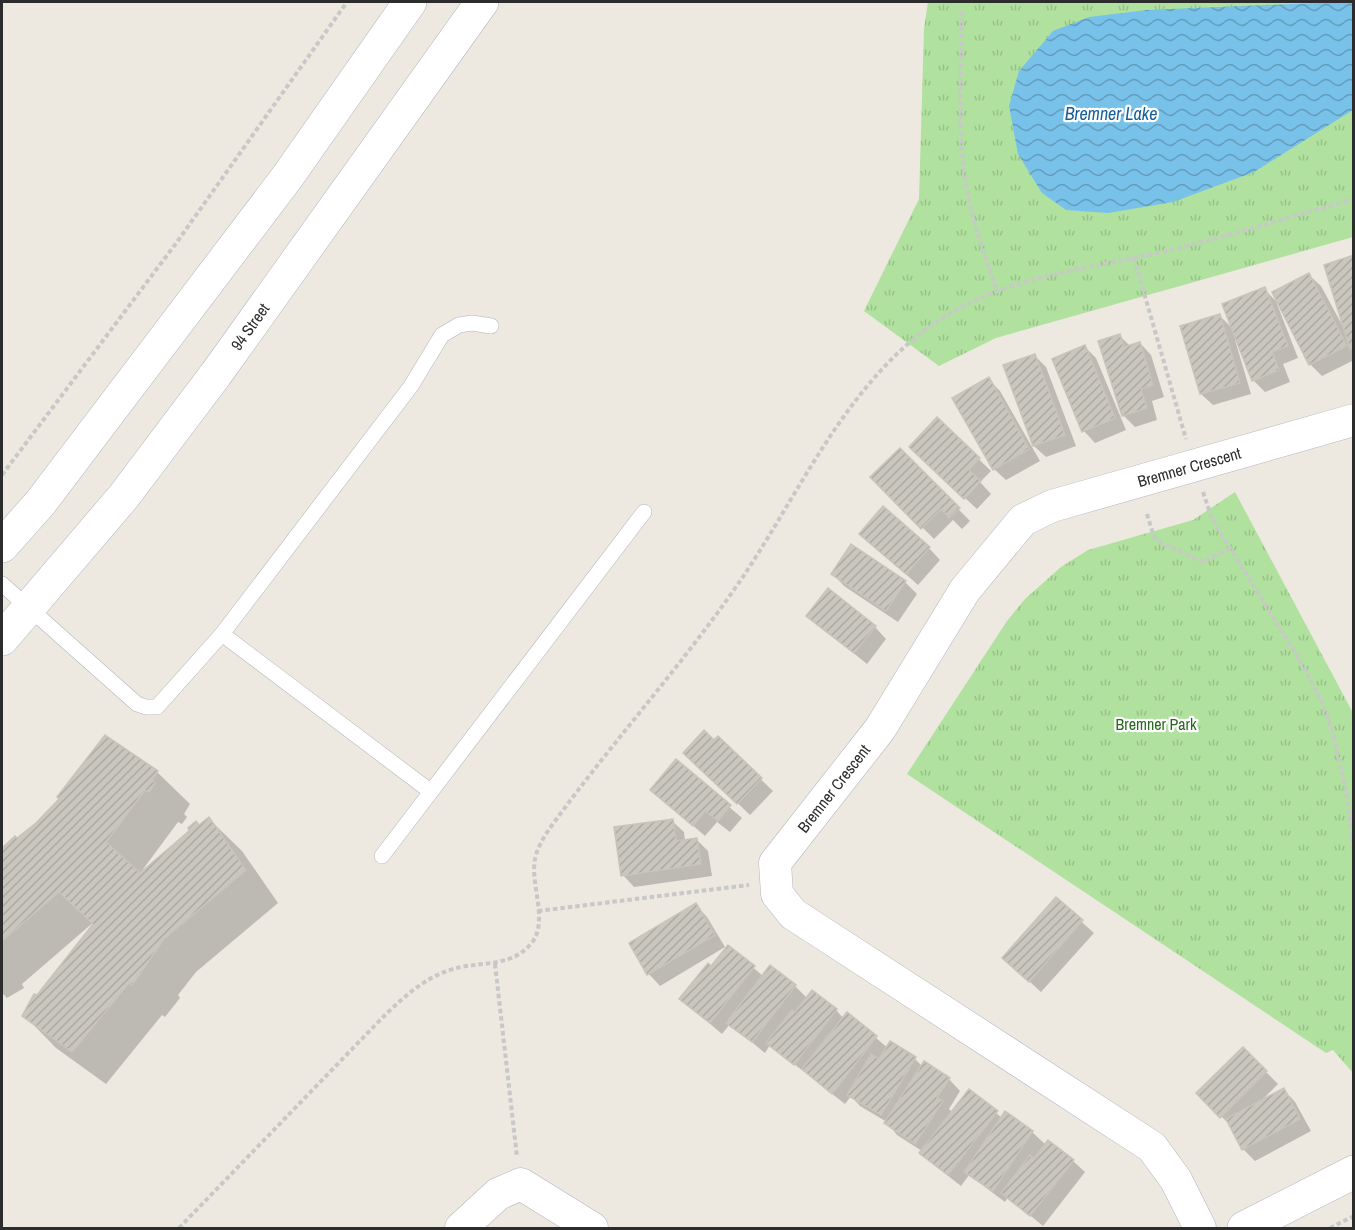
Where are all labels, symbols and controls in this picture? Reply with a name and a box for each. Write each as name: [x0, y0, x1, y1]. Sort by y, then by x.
water label: Bremner Lake: [1065, 101, 1157, 126]
street label: 94 Street: [225, 298, 275, 355]
street label: Bremner Crescent: [1135, 442, 1244, 492]
park label: Bremner Park: [1116, 713, 1197, 735]
street label: Bremner Crescent: [792, 739, 875, 837]

